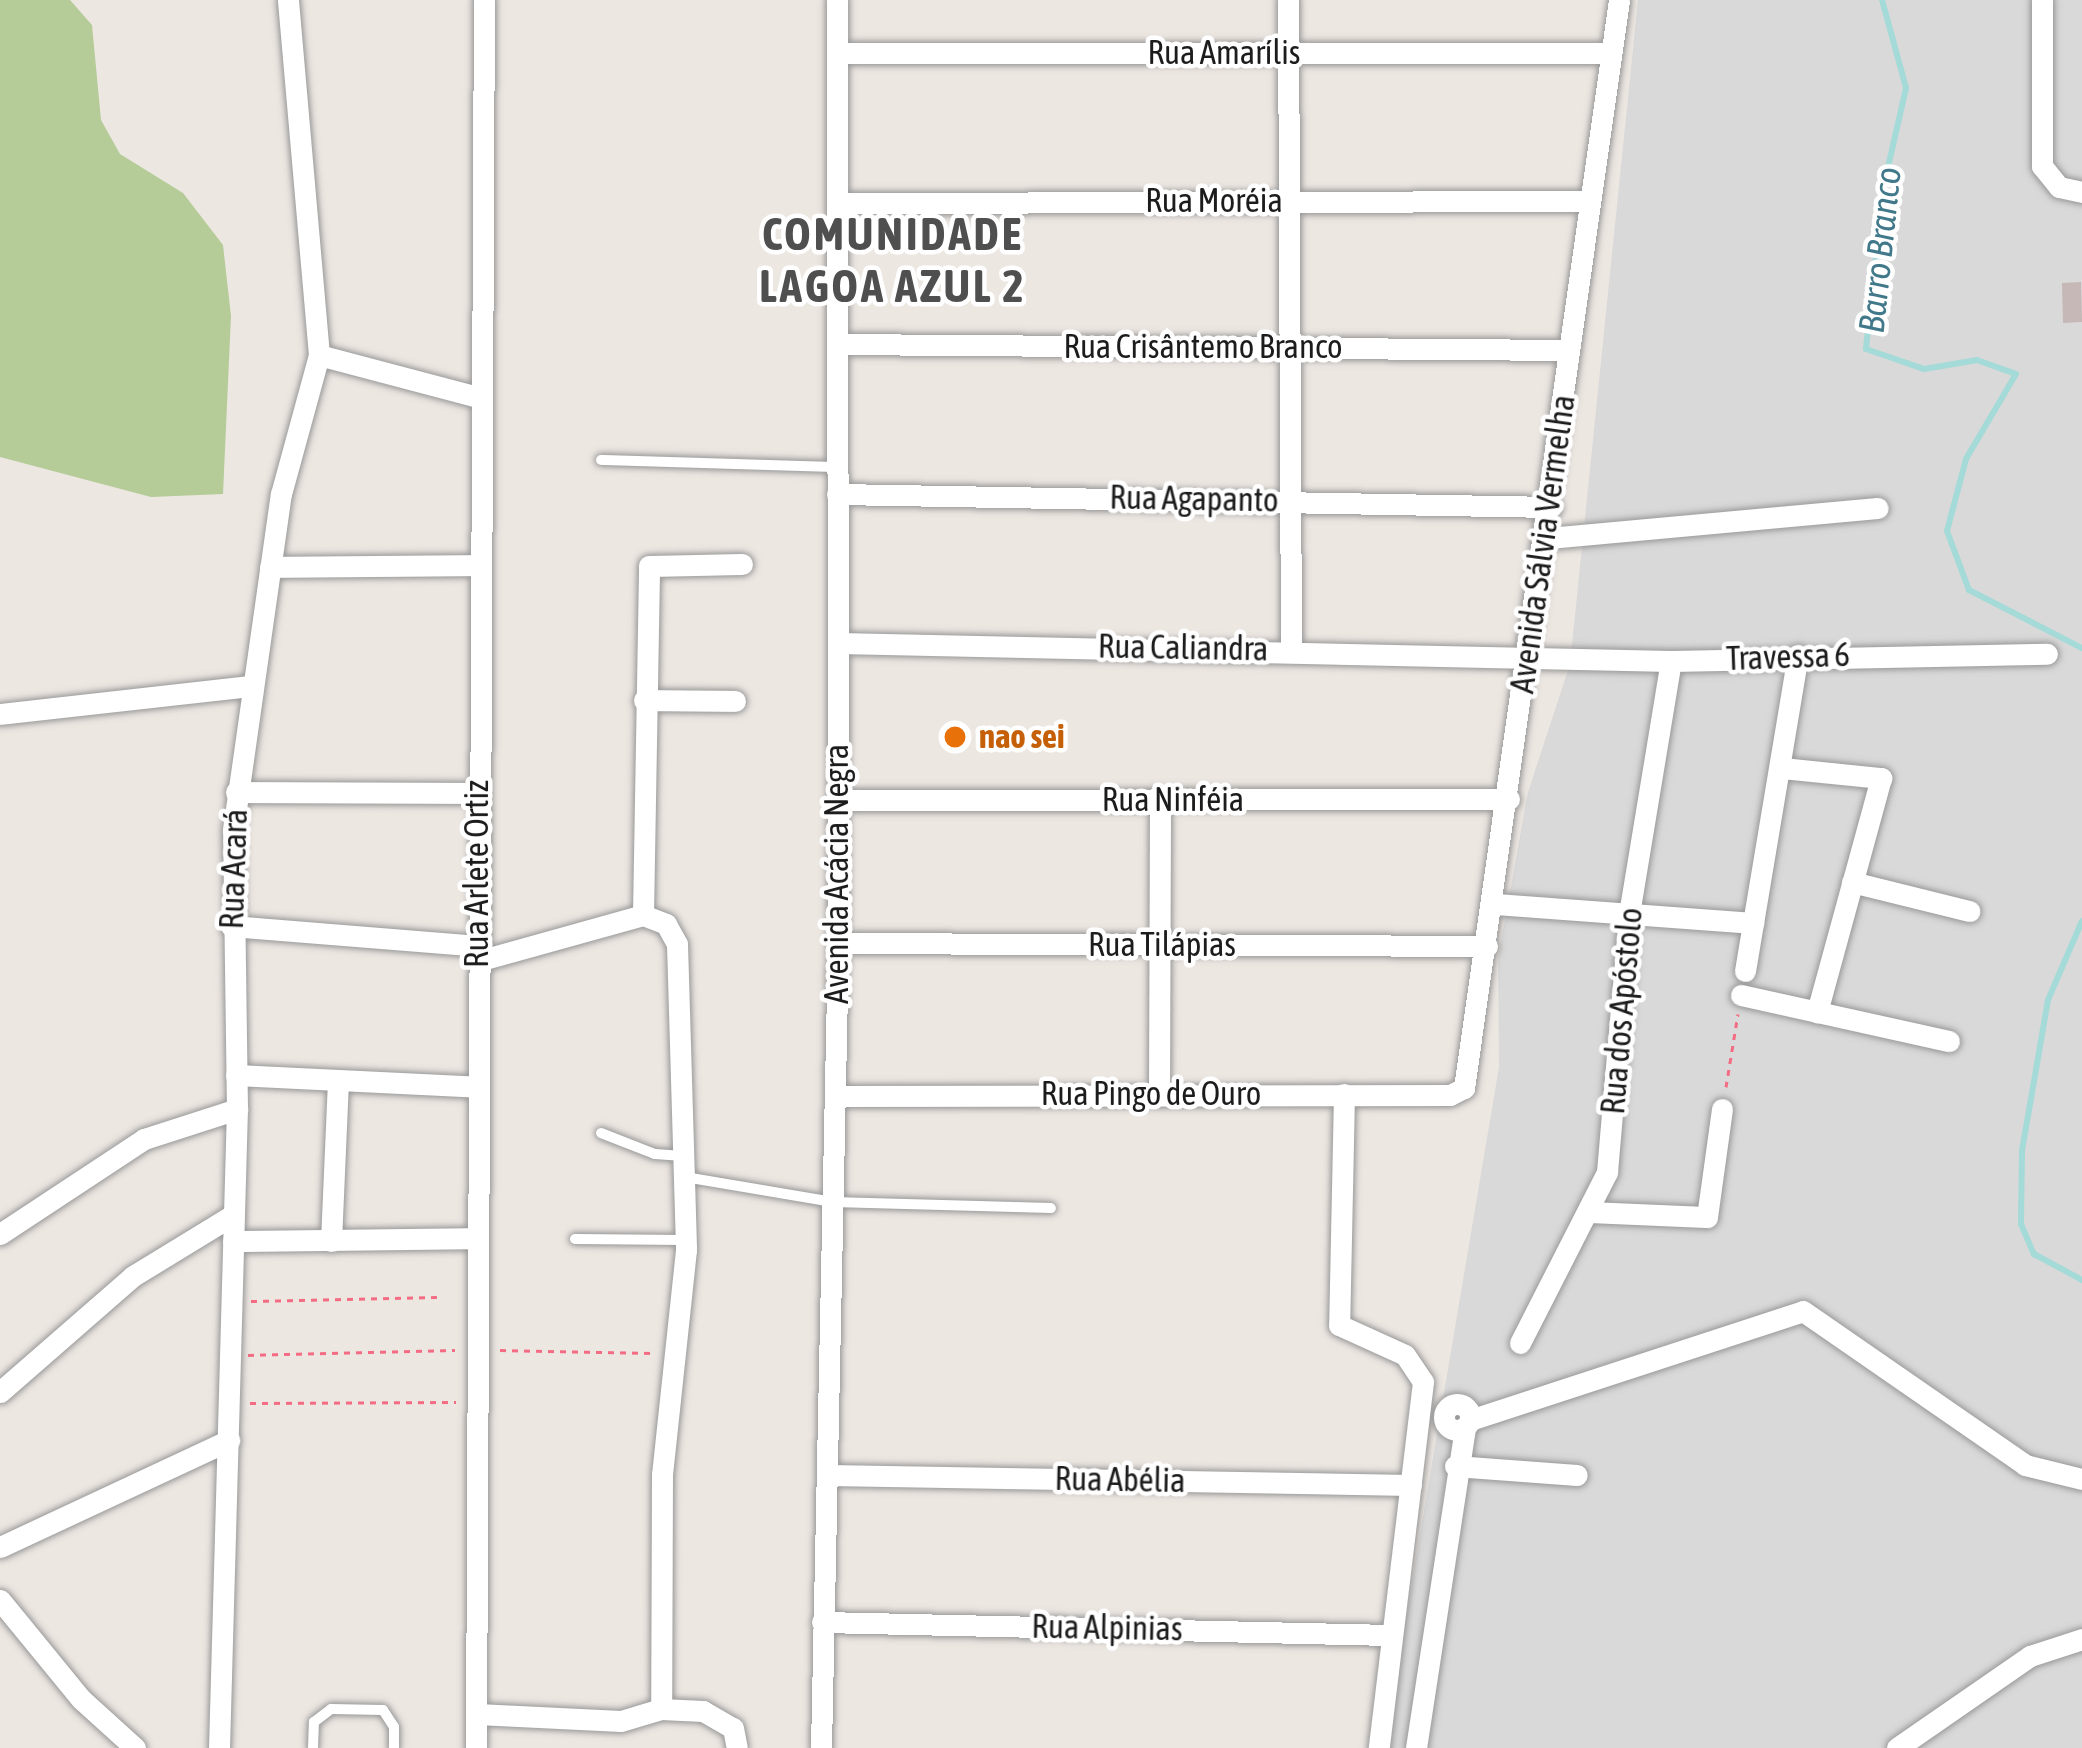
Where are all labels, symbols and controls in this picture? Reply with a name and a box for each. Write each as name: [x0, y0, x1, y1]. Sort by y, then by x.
street label: Rua Amarílis: [1148, 33, 1300, 73]
water label: Barro Branco: [1850, 165, 1910, 335]
street label: Rua Moréia: [1145, 181, 1283, 221]
district label: COMUNIDADE LAGOA AZUL 2: [759, 208, 1027, 314]
street label: Rua Crisântemo Branco: [1063, 327, 1343, 367]
street label: Avenida Sálvia Vermelha: [1502, 392, 1584, 696]
street label: Rua Agapanto: [1109, 478, 1279, 520]
street label: Rua Caliandra: [1098, 627, 1268, 669]
street label: Travessa 6: [1725, 635, 1851, 679]
place label: nao sei: [979, 717, 1065, 757]
marker: nao sei: [942, 724, 968, 750]
street label: Avenida Acácia Negra: [817, 744, 857, 1004]
street label: Rua Arlete Ortiz: [457, 780, 497, 968]
street label: Rua Ninféia: [1102, 780, 1244, 820]
street label: Rua Acará: [212, 808, 256, 930]
street label: Rua dos Apóstolo: [1593, 906, 1651, 1116]
street label: Rua Tilápias: [1088, 925, 1236, 965]
street label: Rua Pingo de Ouro: [1041, 1074, 1261, 1114]
street label: Rua Abélia: [1054, 1459, 1186, 1501]
street label: Rua Alpinias: [1031, 1607, 1183, 1649]

